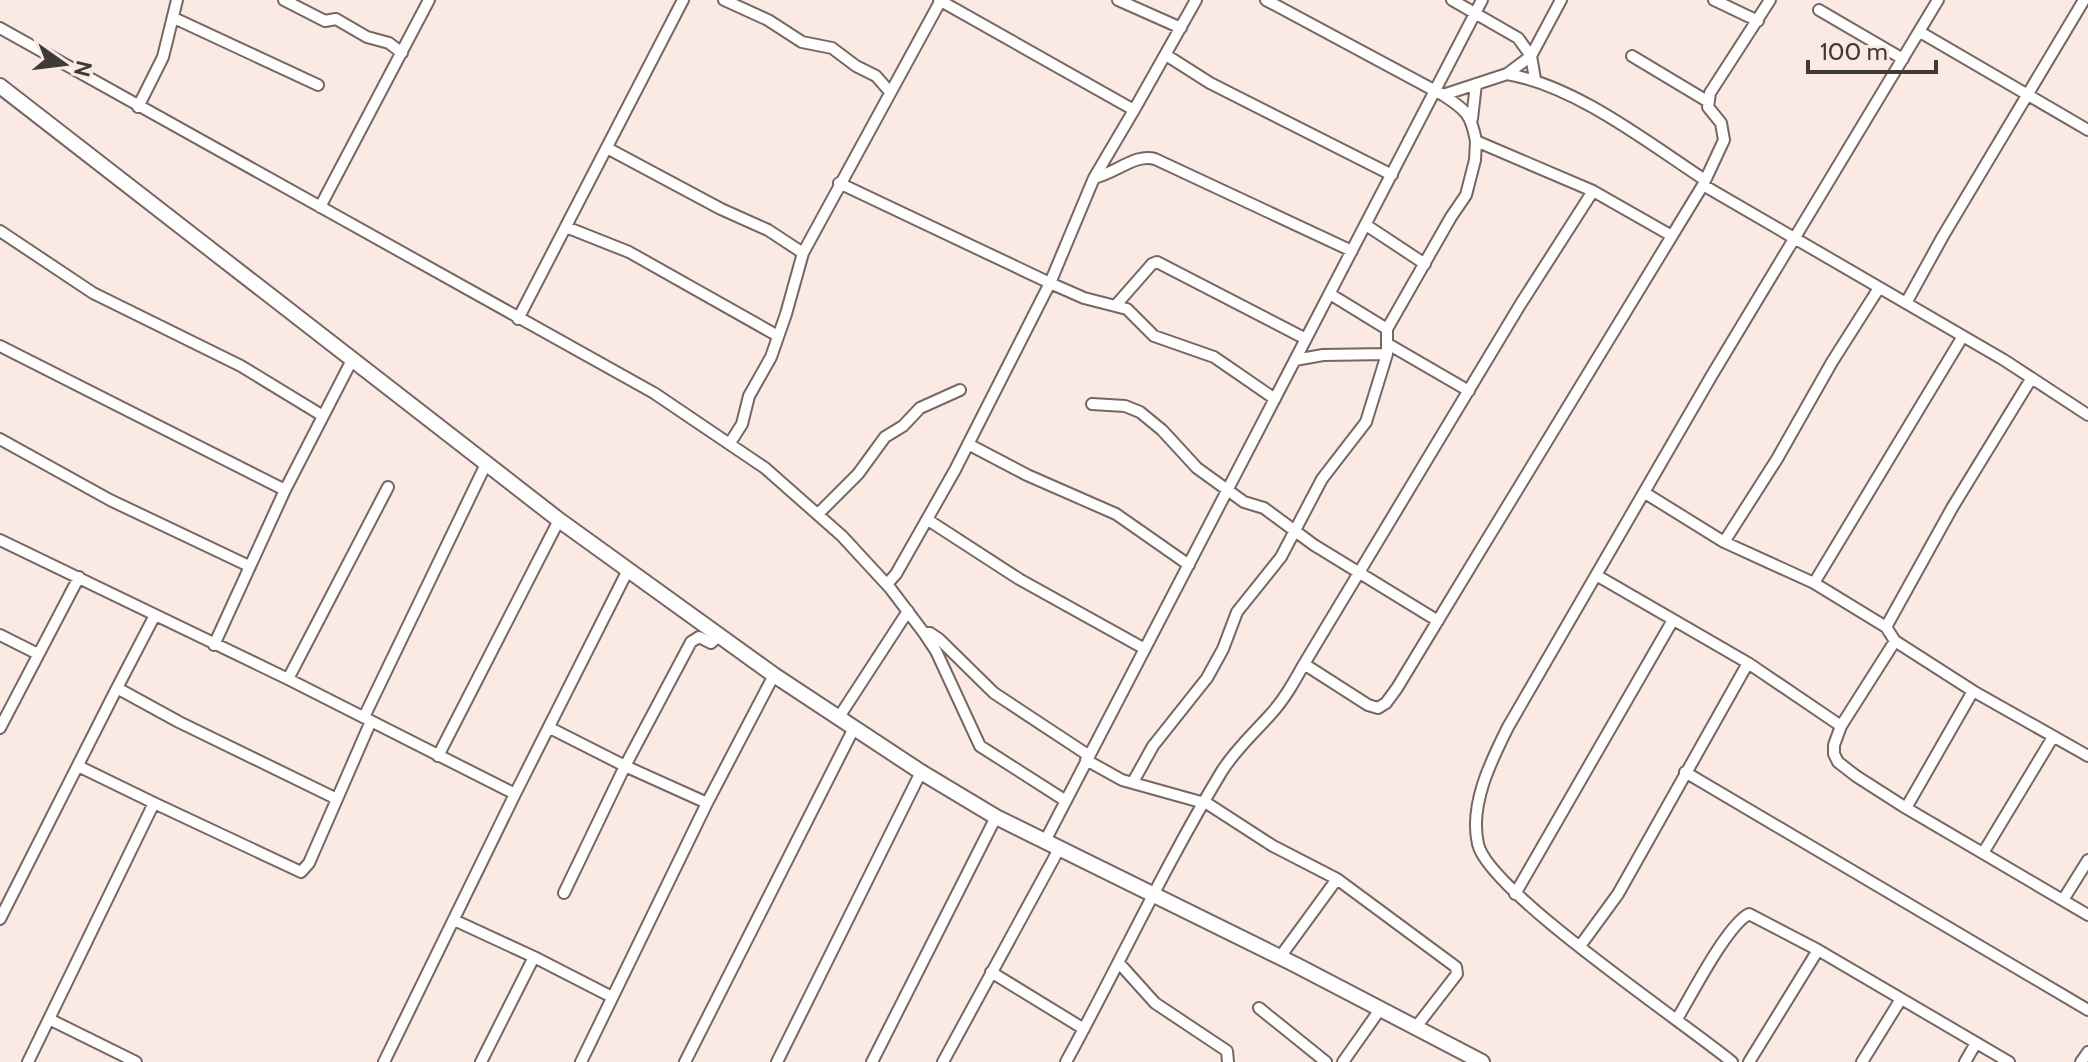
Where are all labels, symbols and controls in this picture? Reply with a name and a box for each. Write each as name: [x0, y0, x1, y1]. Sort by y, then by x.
north arrow: [24, 24, 104, 104]
scale bar: [1808, 24, 1936, 74]
text: 100 m: [1820, 37, 1888, 66]
text: N: [68, 58, 98, 80]

